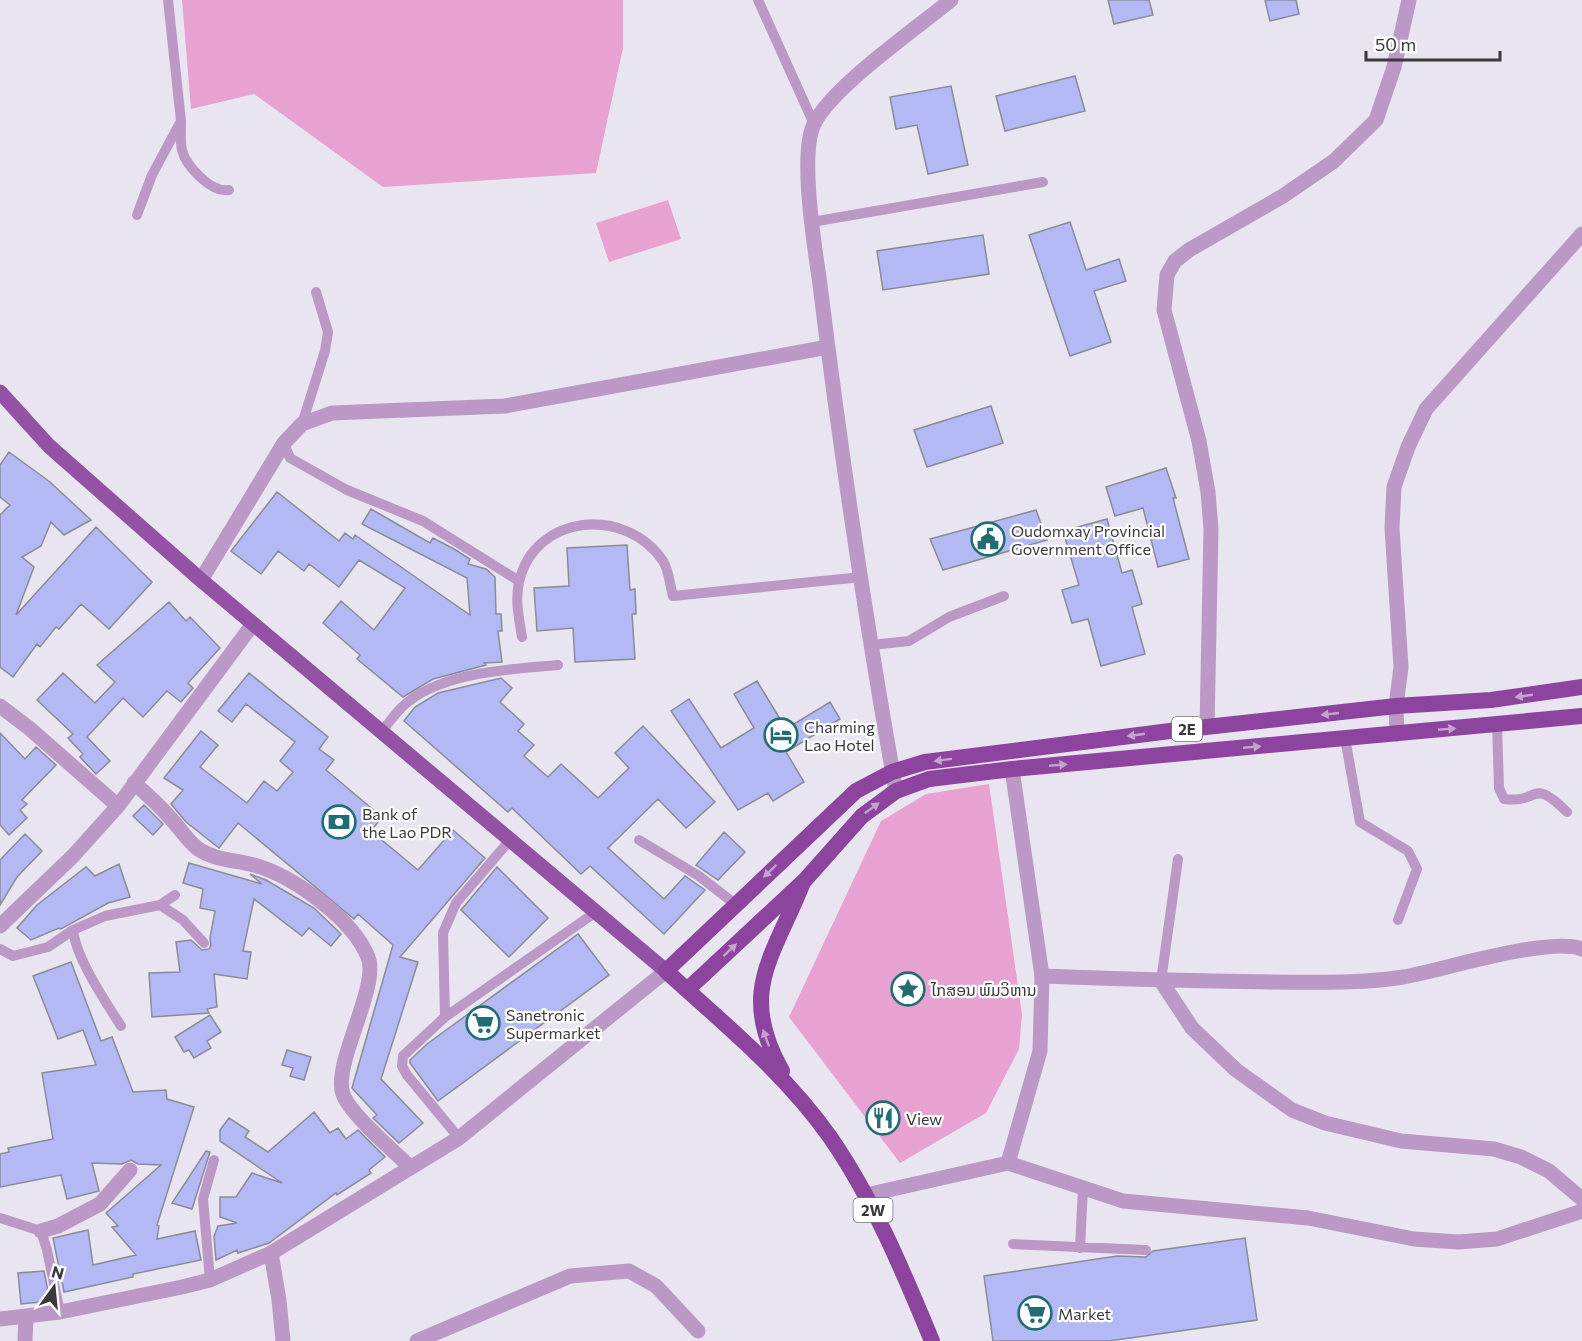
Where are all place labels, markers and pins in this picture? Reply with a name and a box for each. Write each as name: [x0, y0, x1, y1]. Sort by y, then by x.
public building icon: Oudomxay Provincial Government Office: [970, 521, 1006, 557]
place label: Oudomxay Provincial Government Office: [1011, 521, 1165, 558]
hotel icon: Charming Lao Hotel: [763, 717, 799, 753]
place label: Charming Lao Hotel: [804, 717, 875, 754]
bank icon: Bank of the Lao PDR: [321, 804, 357, 840]
place label: Bank of the Lao PDR: [362, 804, 452, 841]
place icon: ໄກສອນ ພົມວິຫານ: [890, 971, 926, 1007]
place label: ໄກສອນ ພົມວິຫານ: [930, 980, 1037, 999]
supermarket icon: Sanetronic Supermarket: [465, 1005, 501, 1041]
place label: Sanetronic Supermarket: [506, 1005, 601, 1042]
restaurant icon: View: [865, 1100, 901, 1136]
place label: View: [906, 1109, 942, 1128]
supermarket icon: Market: [1017, 1295, 1053, 1331]
place label: Market: [1058, 1304, 1112, 1323]

